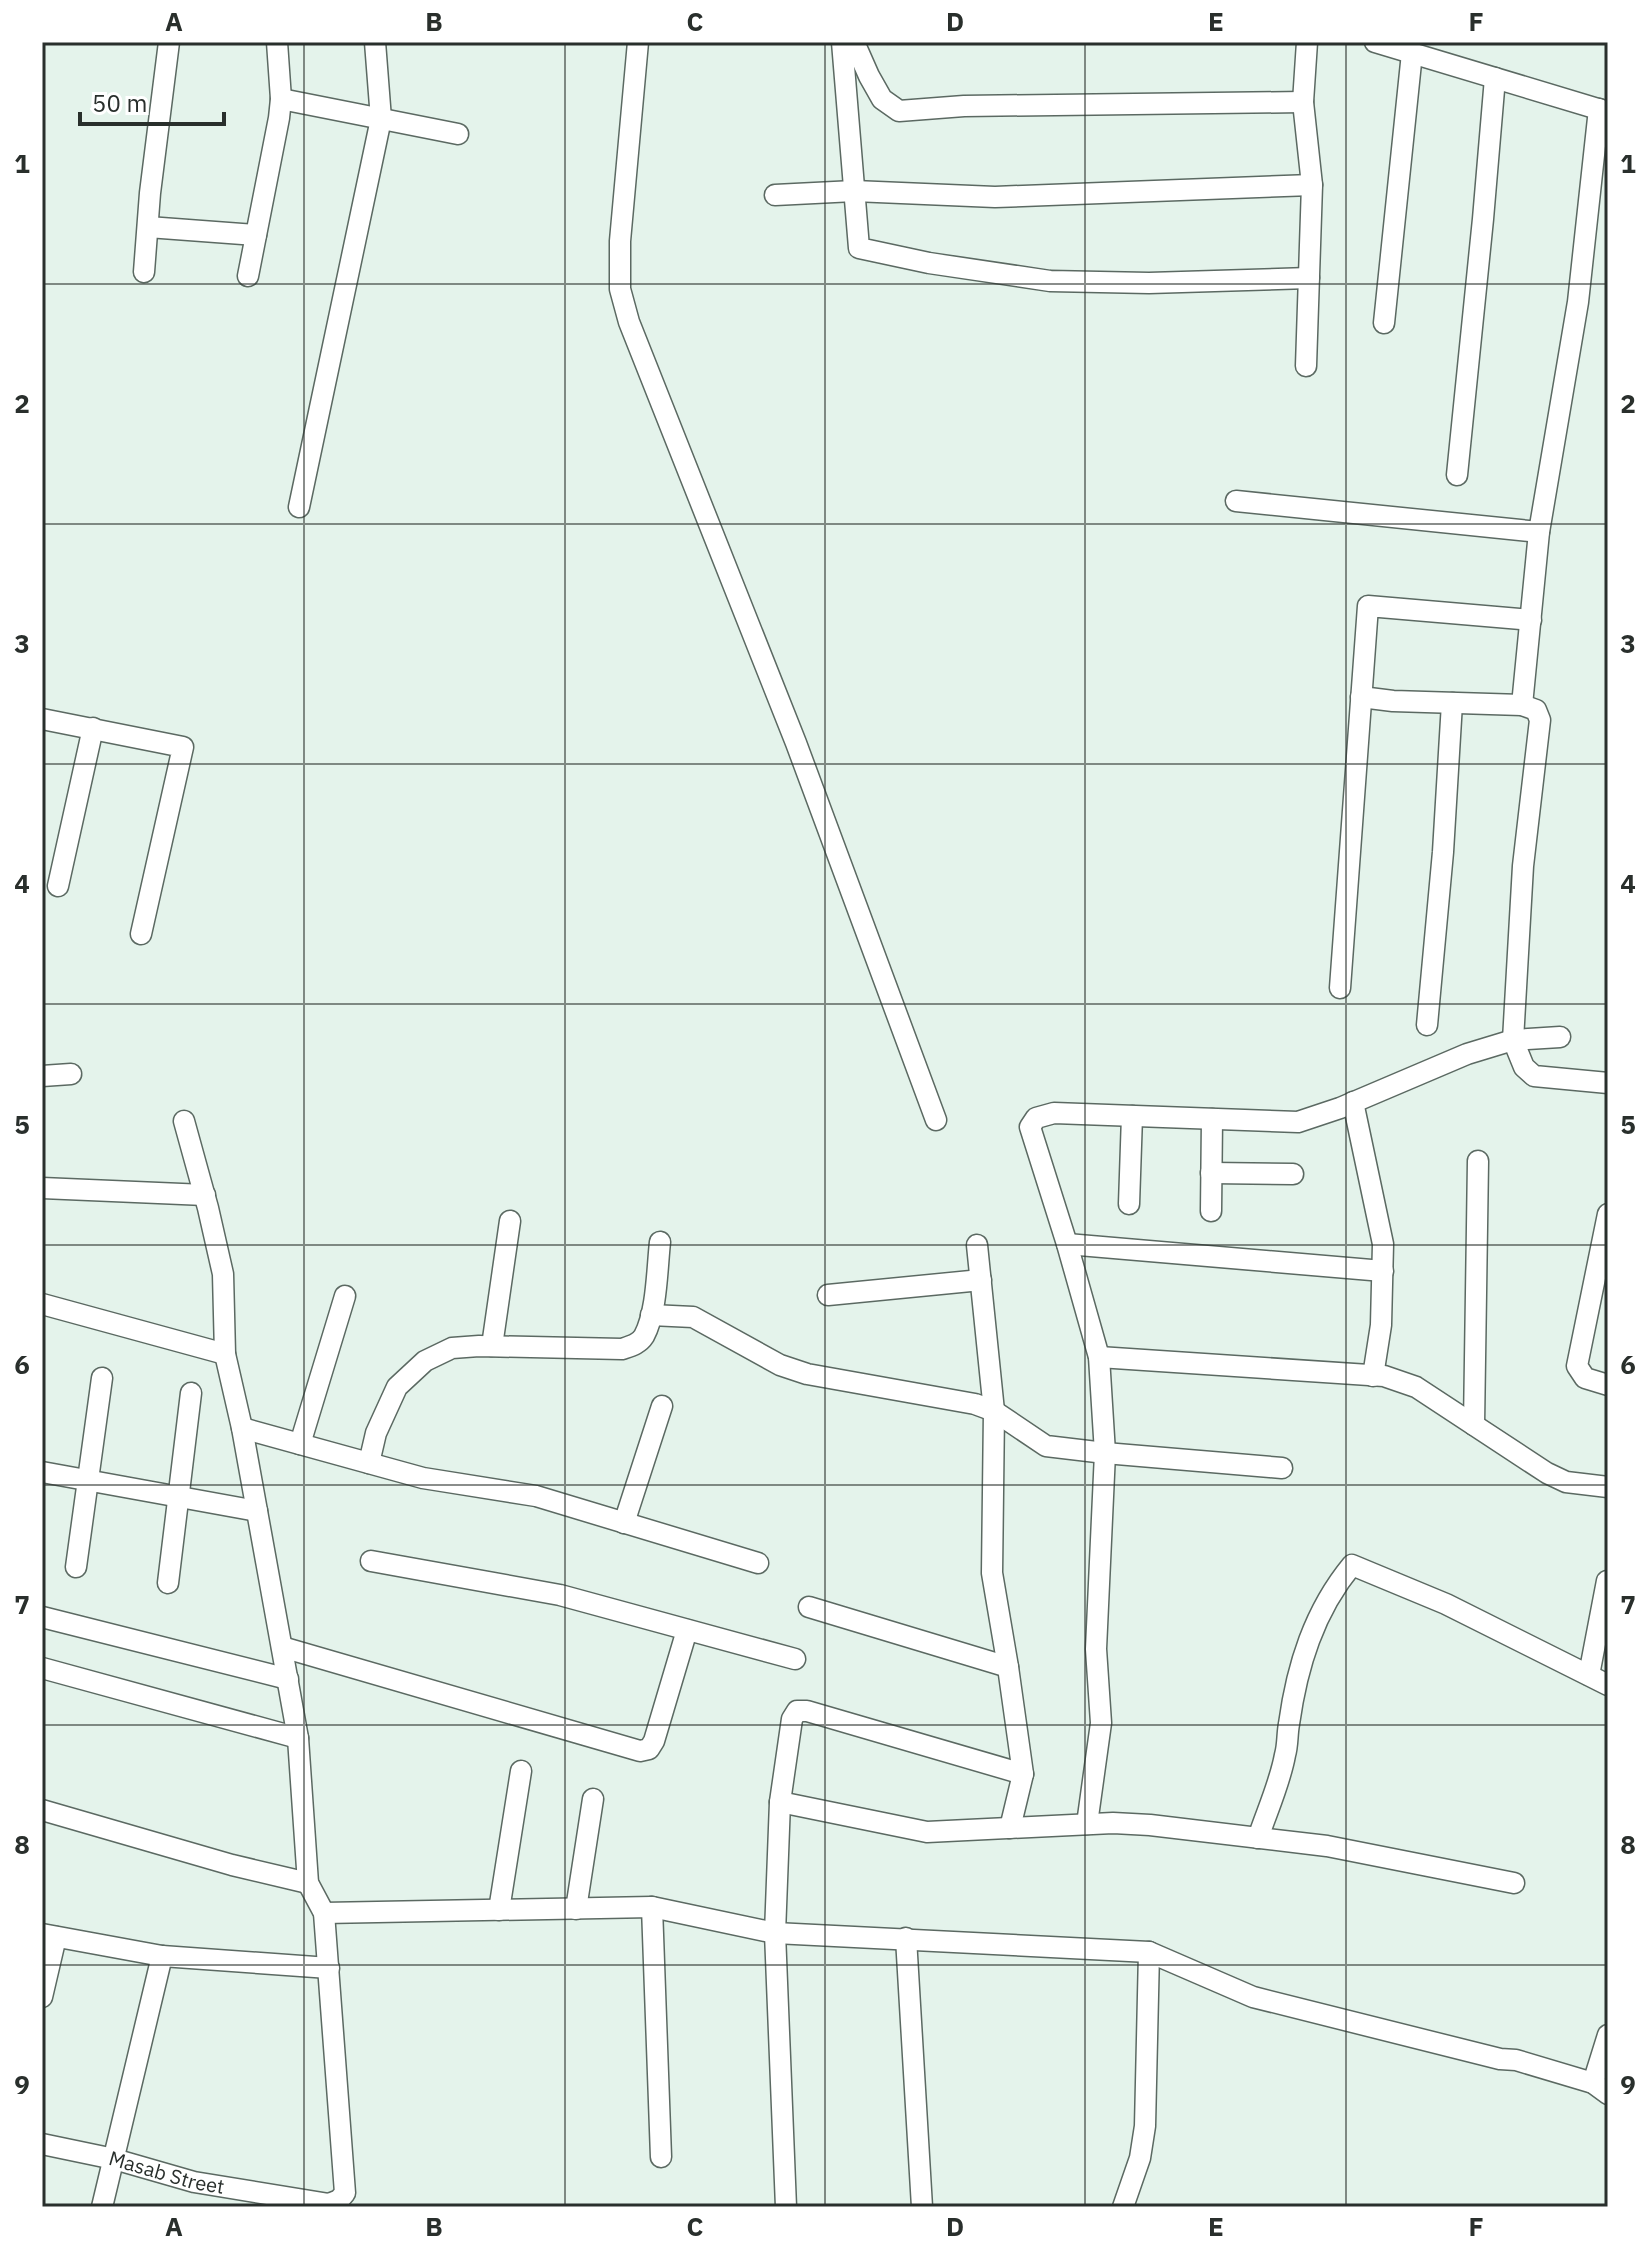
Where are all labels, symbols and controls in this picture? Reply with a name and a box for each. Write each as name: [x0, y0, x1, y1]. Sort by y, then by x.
text: A: [165, 4, 183, 38]
text: B: [425, 4, 443, 38]
text: C: [687, 4, 704, 38]
text: D: [946, 4, 964, 38]
text: E: [1208, 4, 1224, 38]
text: F: [1468, 4, 1484, 38]
scale bar: [80, 76, 224, 126]
text: 50 m: [92, 87, 147, 119]
text: 1: [14, 146, 30, 180]
text: 1: [1620, 146, 1636, 180]
text: 2: [14, 386, 30, 420]
text: 2: [1620, 386, 1636, 420]
text: 3: [14, 626, 30, 660]
text: 3: [1620, 626, 1636, 660]
text: 4: [14, 866, 30, 900]
text: 4: [1620, 866, 1636, 900]
text: 5: [14, 1107, 30, 1141]
text: 5: [1620, 1107, 1636, 1141]
text: 6: [14, 1347, 30, 1381]
text: 6: [1620, 1347, 1636, 1381]
text: 7: [14, 1587, 30, 1621]
text: 7: [1620, 1587, 1636, 1621]
text: 8: [14, 1827, 30, 1861]
text: 8: [1620, 1827, 1636, 1861]
text: 9: [14, 2067, 30, 2101]
text: 9: [1620, 2067, 1636, 2101]
street label: Masab Street: [106, 2144, 226, 2200]
text: A: [165, 2209, 183, 2243]
text: B: [425, 2209, 443, 2243]
text: C: [687, 2209, 704, 2243]
text: D: [946, 2209, 964, 2243]
text: E: [1208, 2209, 1224, 2243]
text: F: [1468, 2209, 1484, 2243]

